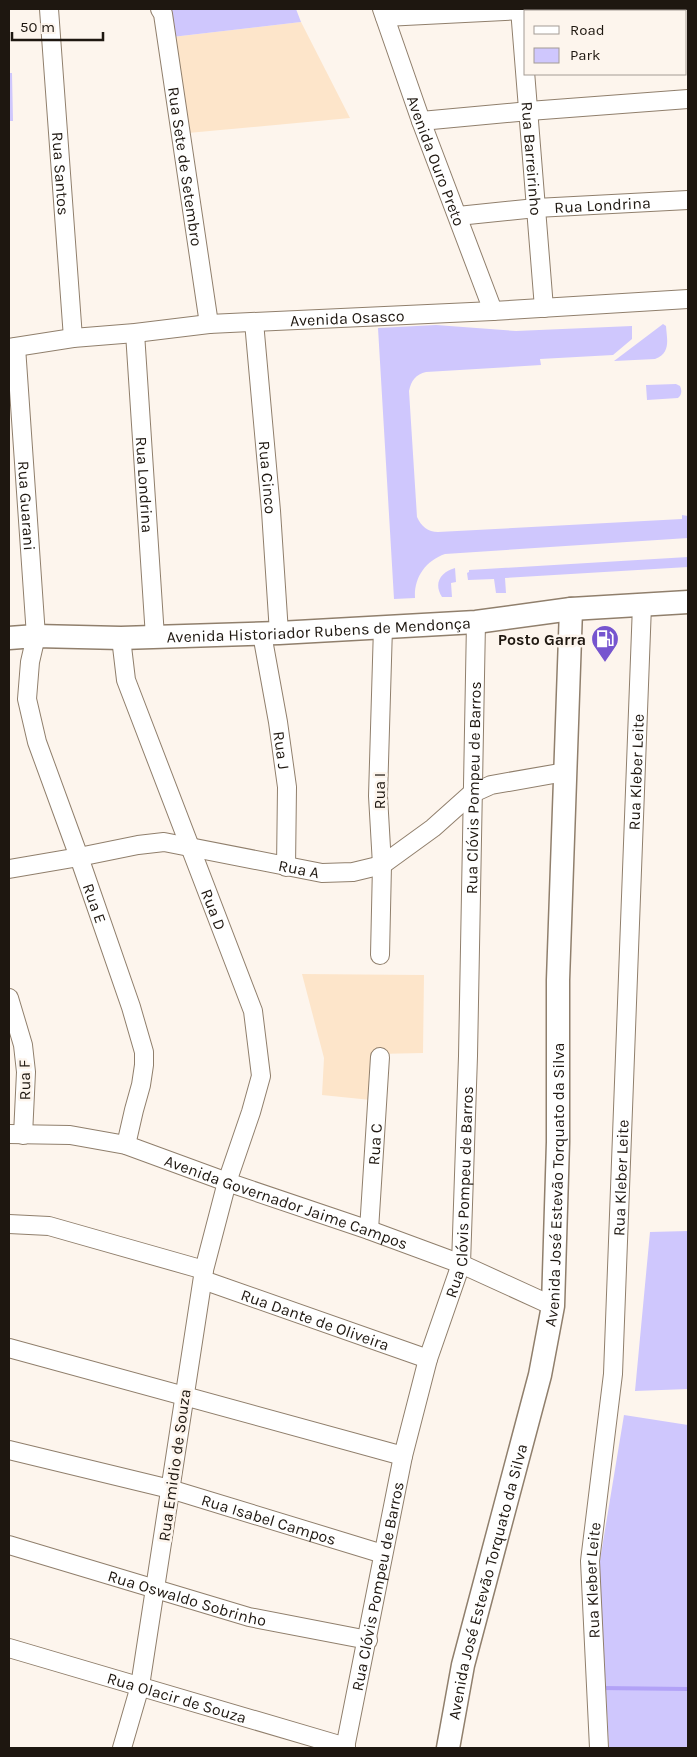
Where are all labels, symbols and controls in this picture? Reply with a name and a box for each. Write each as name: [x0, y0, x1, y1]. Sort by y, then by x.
scale bar: [12, 10, 104, 42]
legend: [524, 10, 687, 75]
text: 50 m: [20, 18, 55, 36]
text: Road: [570, 21, 605, 39]
text: Park: [570, 46, 600, 64]
street label: Rua Sete de Setembro: [164, 86, 206, 247]
street label: Avenida Ouro Preto: [403, 93, 469, 229]
street label: Rua Barreirinho: [517, 101, 546, 216]
street label: Rua Santos: [48, 131, 73, 216]
street label: Rua Londrina: [554, 193, 651, 217]
street label: Avenida Osasco: [290, 306, 405, 330]
street label: Rua Londrina: [132, 436, 157, 534]
street label: Rua Cinco: [255, 440, 280, 515]
street label: Rua Guarani: [14, 460, 39, 551]
street label: Avenida Historiador Rubens de Mendonça: [166, 613, 471, 647]
fuel station icon: Posto Garra: [590, 624, 620, 663]
place label: Posto Garra: [498, 630, 586, 649]
street label: Rua Clóvis Pompeu de Barros: [462, 681, 485, 894]
street label: Rua Kleber Leite: [625, 713, 648, 831]
street label: Rua J: [269, 730, 293, 771]
street label: Rua I: [370, 773, 389, 809]
street label: Rua A: [277, 856, 321, 882]
street label: Rua E: [79, 881, 110, 926]
street label: Rua D: [197, 886, 230, 933]
street label: Avenida José Estevão Torquato da Silva: [540, 1043, 568, 1328]
street label: Rua F: [15, 1060, 34, 1100]
street label: Rua Clóvis Pompeu de Barros: [441, 1086, 477, 1300]
street label: Rua Kleber Leite: [609, 1119, 633, 1236]
street label: Rua C: [364, 1122, 386, 1166]
street label: Avenida Governador Jaime Campos: [162, 1151, 410, 1254]
street label: Rua Dante de Oliveira: [238, 1285, 392, 1355]
street label: Rua Emidio de Souza: [154, 1388, 195, 1542]
street label: Avenida José Estevão Torquato da Silva: [444, 1442, 531, 1721]
street label: Rua Clóvis Pompeu de Barros: [348, 1480, 408, 1693]
street label: Rua Isabel Campos: [199, 1490, 338, 1549]
street label: Rua Kleber Leite: [581, 1521, 605, 1639]
street label: Rua Oswaldo Sobrinho: [106, 1566, 268, 1630]
street label: Rua Olacir de Souza: [105, 1668, 249, 1727]

